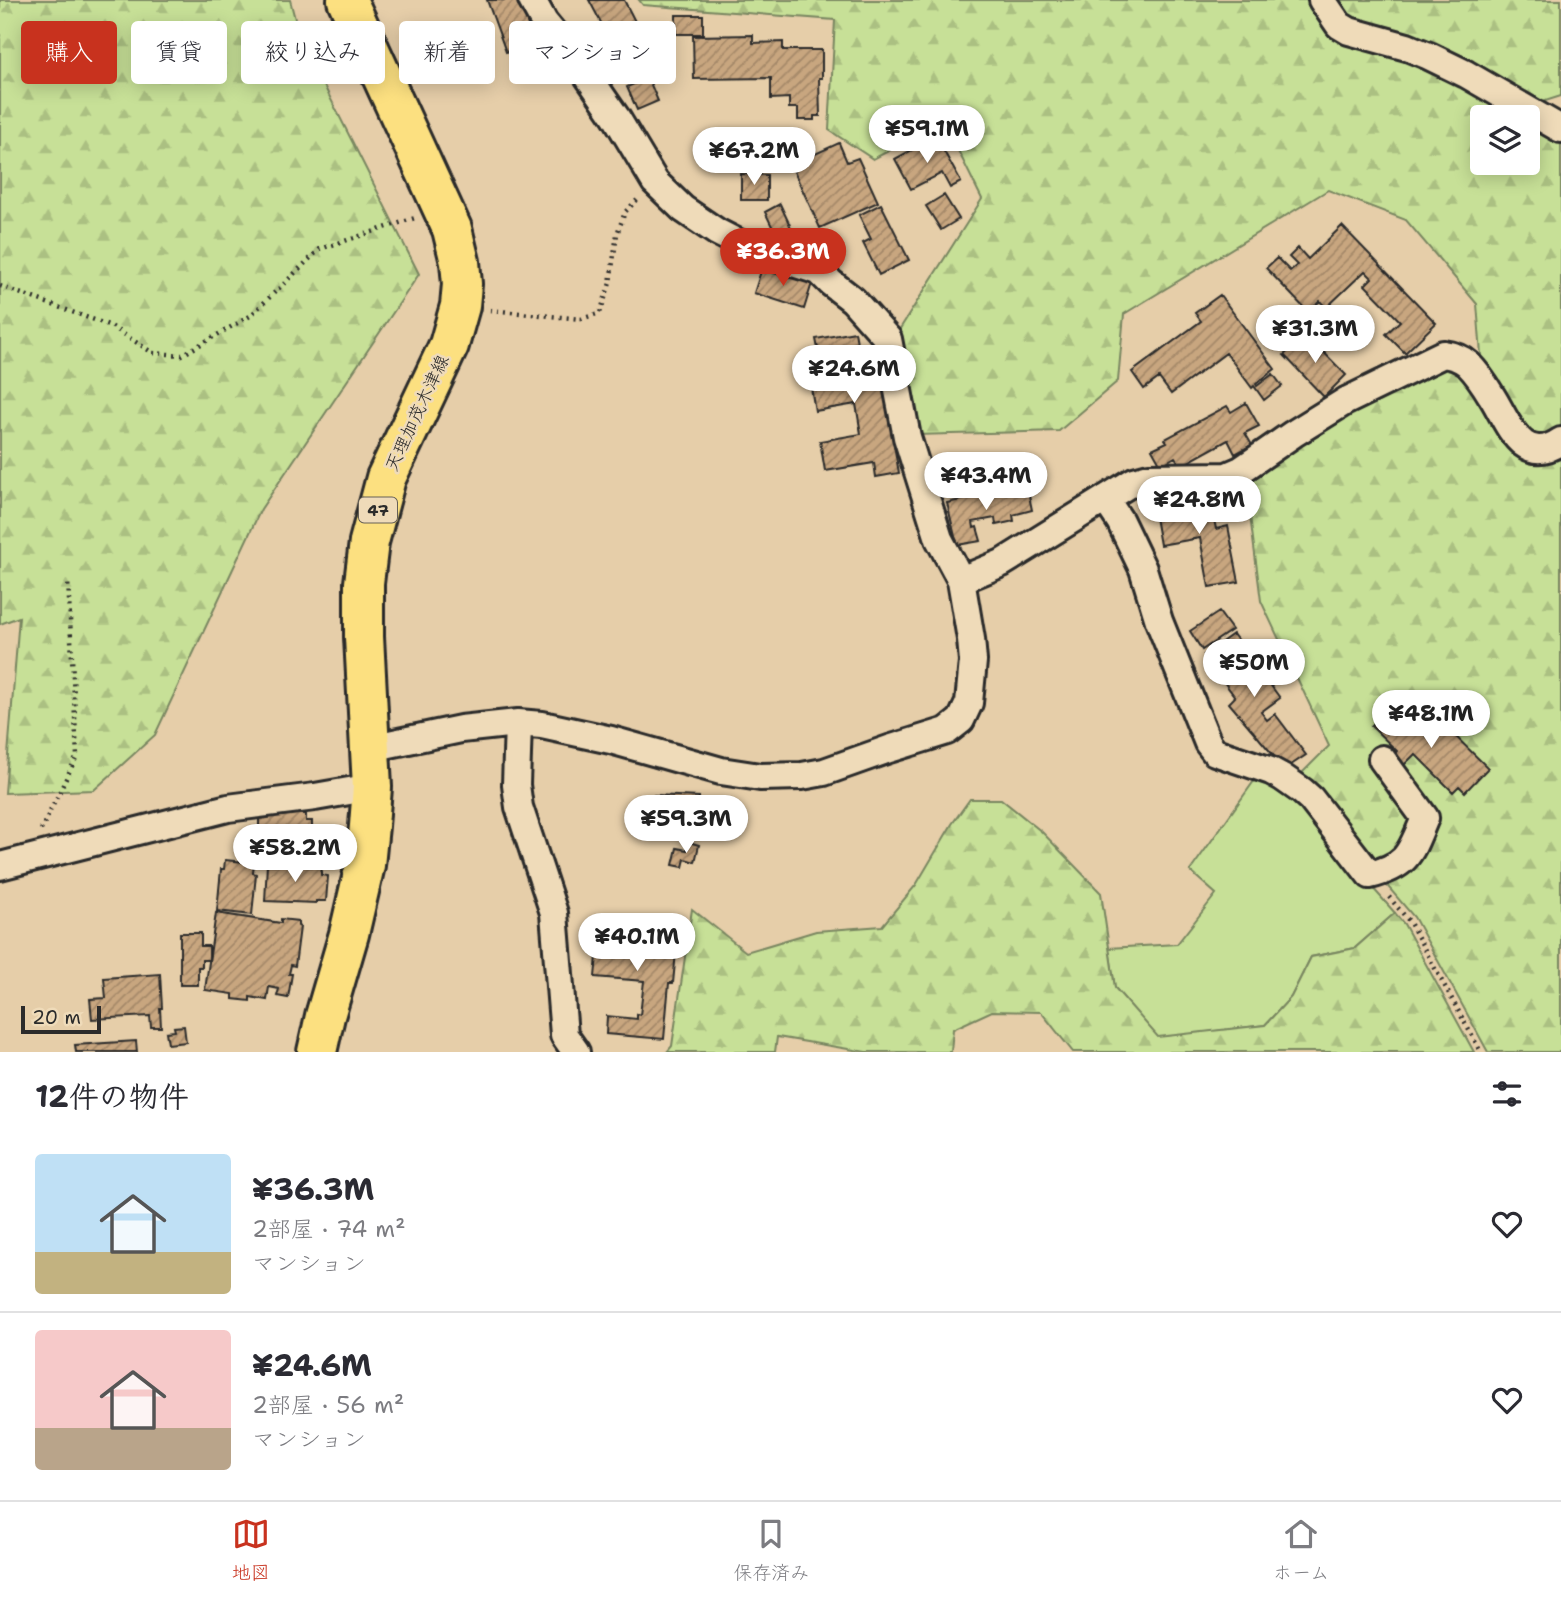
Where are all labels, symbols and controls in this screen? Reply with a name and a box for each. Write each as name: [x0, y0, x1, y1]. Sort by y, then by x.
chip: 購入: [21, 21, 117, 84]
chip: 賃貸: [131, 21, 227, 84]
chip: 絞り込み: [241, 21, 385, 84]
chip: 新着: [399, 21, 495, 84]
chip: マンション: [509, 21, 676, 84]
map controls: [1470, 105, 1540, 175]
button: layers: [1470, 105, 1540, 175]
pin: ¥59.1M: [870, 106, 984, 165]
text: ¥59.1M: [885, 113, 969, 143]
pin: ¥67.2M: [697, 128, 811, 187]
text: ¥67.2M: [709, 135, 799, 165]
pin: ¥36.3M: [726, 229, 840, 288]
text: ¥36.3M: [736, 236, 830, 266]
pin: ¥31.3M: [1258, 306, 1372, 365]
text: ¥31.3M: [1272, 313, 1358, 343]
pin: ¥24.6M: [797, 346, 911, 405]
street label: 天理加茂木津線: [379, 351, 455, 475]
text: ¥24.6M: [808, 353, 900, 383]
pin: ¥43.4M: [929, 452, 1043, 512]
text: ¥43.4M: [940, 460, 1032, 490]
pin: ¥24.8M: [1142, 476, 1256, 536]
text: ¥24.8M: [1153, 484, 1245, 514]
road number: 47: [359, 498, 397, 523]
pin: ¥50M: [1213, 640, 1295, 699]
text: ¥50M: [1219, 647, 1289, 677]
pin: ¥48.1M: [1374, 690, 1488, 750]
text: ¥48.1M: [1388, 698, 1474, 728]
pin: ¥59.3M: [629, 796, 743, 855]
text: ¥59.3M: [640, 803, 732, 833]
pin: ¥58.2M: [238, 824, 352, 884]
text: ¥58.2M: [249, 832, 341, 862]
pin: ¥40.1M: [580, 914, 694, 973]
text: ¥40.1M: [594, 921, 680, 951]
scale bar: [21, 1003, 102, 1035]
text: 20 m: [32, 1005, 81, 1030]
icon: filters: [1488, 1075, 1526, 1113]
text: 12件の物件: [35, 1076, 189, 1117]
text: ¥36.3M: [252, 1169, 374, 1210]
icon: home: [91, 1182, 175, 1266]
icon: heart: [1488, 1205, 1526, 1243]
text: 2部屋 · 74 m²: [252, 1214, 406, 1244]
text: マンション: [252, 1248, 366, 1278]
text: ¥24.6M: [252, 1345, 372, 1386]
icon: home: [91, 1358, 175, 1442]
icon: heart: [1488, 1381, 1526, 1419]
text: 2部屋 · 56 m²: [252, 1390, 404, 1420]
text: マンション: [252, 1424, 366, 1454]
tab: 地図: [232, 1515, 270, 1585]
tab: 保存済み: [733, 1515, 809, 1585]
tab: ホーム: [1273, 1515, 1329, 1585]

